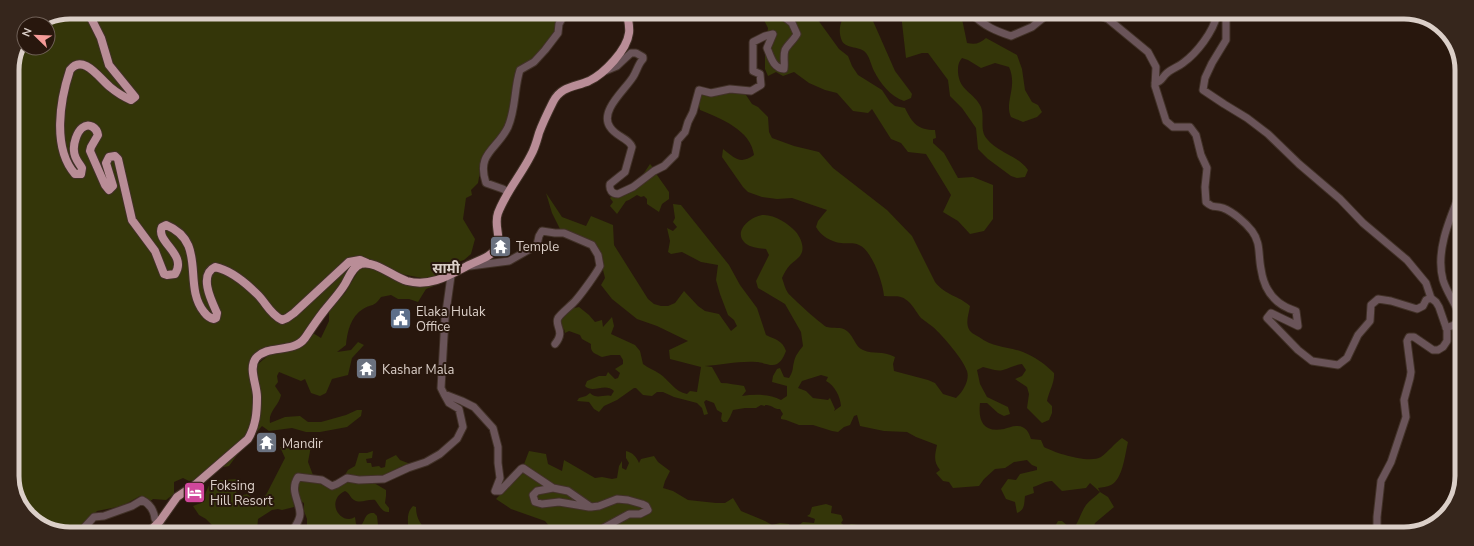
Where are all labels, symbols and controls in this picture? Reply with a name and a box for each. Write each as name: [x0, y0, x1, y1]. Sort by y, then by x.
north arrow: [16, 16, 56, 56]
text: N: [19, 26, 36, 39]
temple icon: Temple: [488, 233, 514, 259]
place label: Temple: [516, 238, 559, 256]
district label: सामी: [432, 259, 461, 278]
place label: Elaka Hulak Office: [416, 303, 486, 336]
public building icon: Elaka Hulak Office: [388, 305, 414, 331]
temple icon: Kashar Mala: [353, 356, 379, 382]
place label: Kashar Mala: [382, 361, 454, 379]
temple icon: Mandir: [253, 430, 279, 456]
place label: Mandir: [282, 435, 323, 453]
place label: Foksing Hill Resort: [210, 477, 273, 510]
hotel icon: Foksing Hill Resort: [181, 479, 207, 505]

